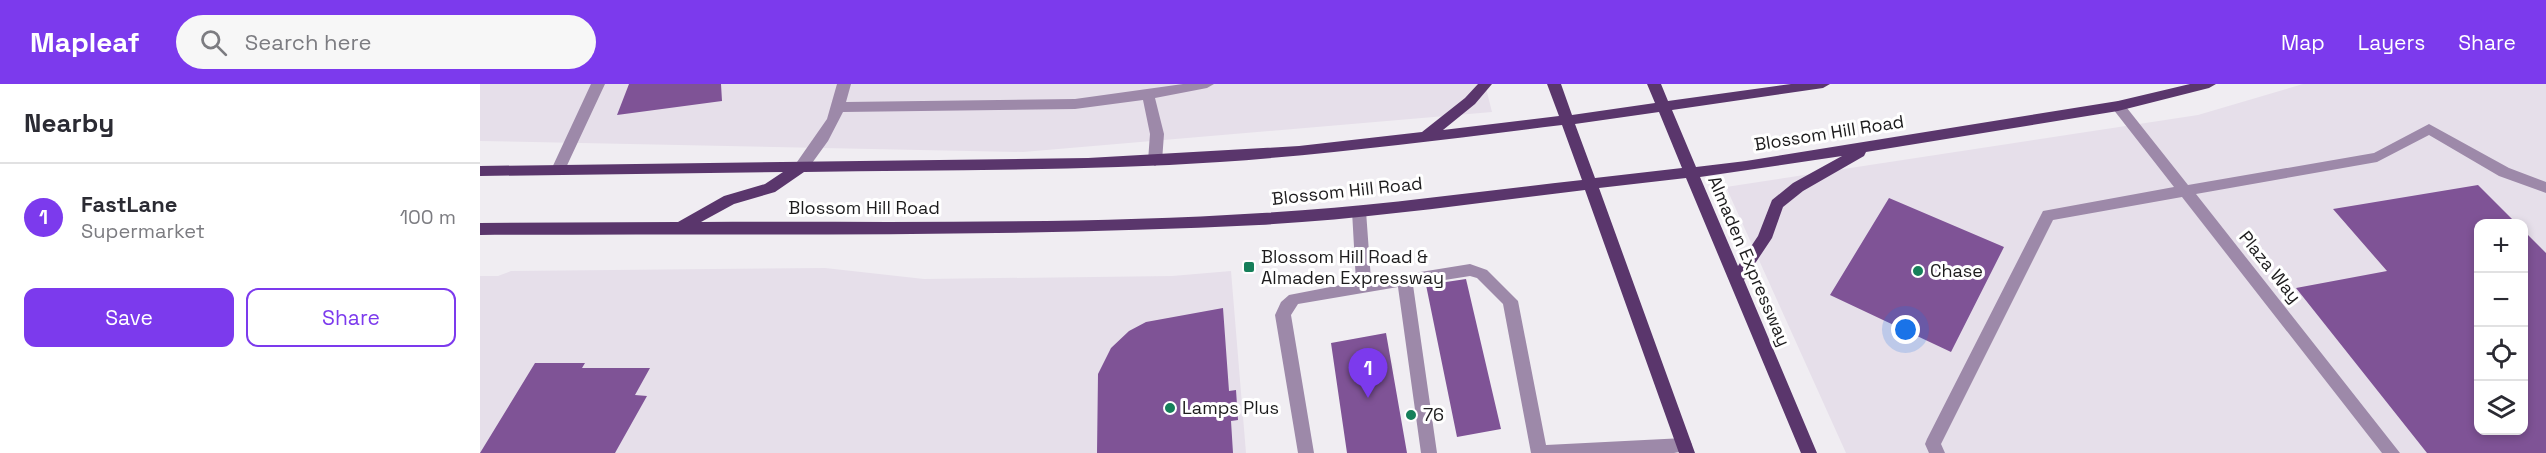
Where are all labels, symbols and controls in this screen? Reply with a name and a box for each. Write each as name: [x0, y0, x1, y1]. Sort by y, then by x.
search box: [176, 15, 596, 69]
text: Mapleaf: [30, 24, 140, 60]
icon: search: [197, 26, 230, 59]
text: Search here: [245, 28, 372, 56]
text: Map: [2281, 29, 2325, 56]
text: Layers: [2358, 29, 2425, 56]
text: Share: [2458, 29, 2516, 56]
text: Nearby: [24, 106, 114, 140]
street label: Blossom Hill Road: [1752, 109, 1906, 156]
street label: Blossom Hill Road: [1270, 171, 1423, 210]
street label: Almaden Expressway: [1703, 172, 1796, 350]
text: FastLane: [81, 190, 177, 218]
street label: Blossom Hill Road: [788, 196, 940, 219]
text: 1: [39, 204, 48, 230]
text: 100 m: [400, 204, 456, 230]
text: Supermarket: [81, 218, 205, 244]
map controls: [2474, 219, 2528, 435]
button: +: [2474, 219, 2528, 273]
street label: Plaza Way: [2234, 226, 2307, 308]
place label: Blossom Hill Road & Almaden Expressway: [1261, 245, 1444, 289]
place label: Chase: [1930, 259, 1983, 282]
marker: Blossom Hill Road & Almaden Expressway: [1242, 260, 1256, 274]
marker: Chase: [1911, 264, 1925, 278]
button: −: [2474, 273, 2528, 327]
button: Save: [24, 288, 234, 347]
button: Share: [246, 288, 456, 347]
your location: [1891, 315, 1920, 344]
button: locate: [2474, 327, 2528, 381]
pin: 1: [1348, 348, 1388, 398]
button: layers: [2474, 381, 2528, 435]
place label: Lamps Plus: [1182, 396, 1279, 419]
marker: Lamps Plus: [1163, 401, 1177, 415]
place label: 76: [1423, 403, 1444, 426]
marker: 76: [1404, 408, 1418, 422]

